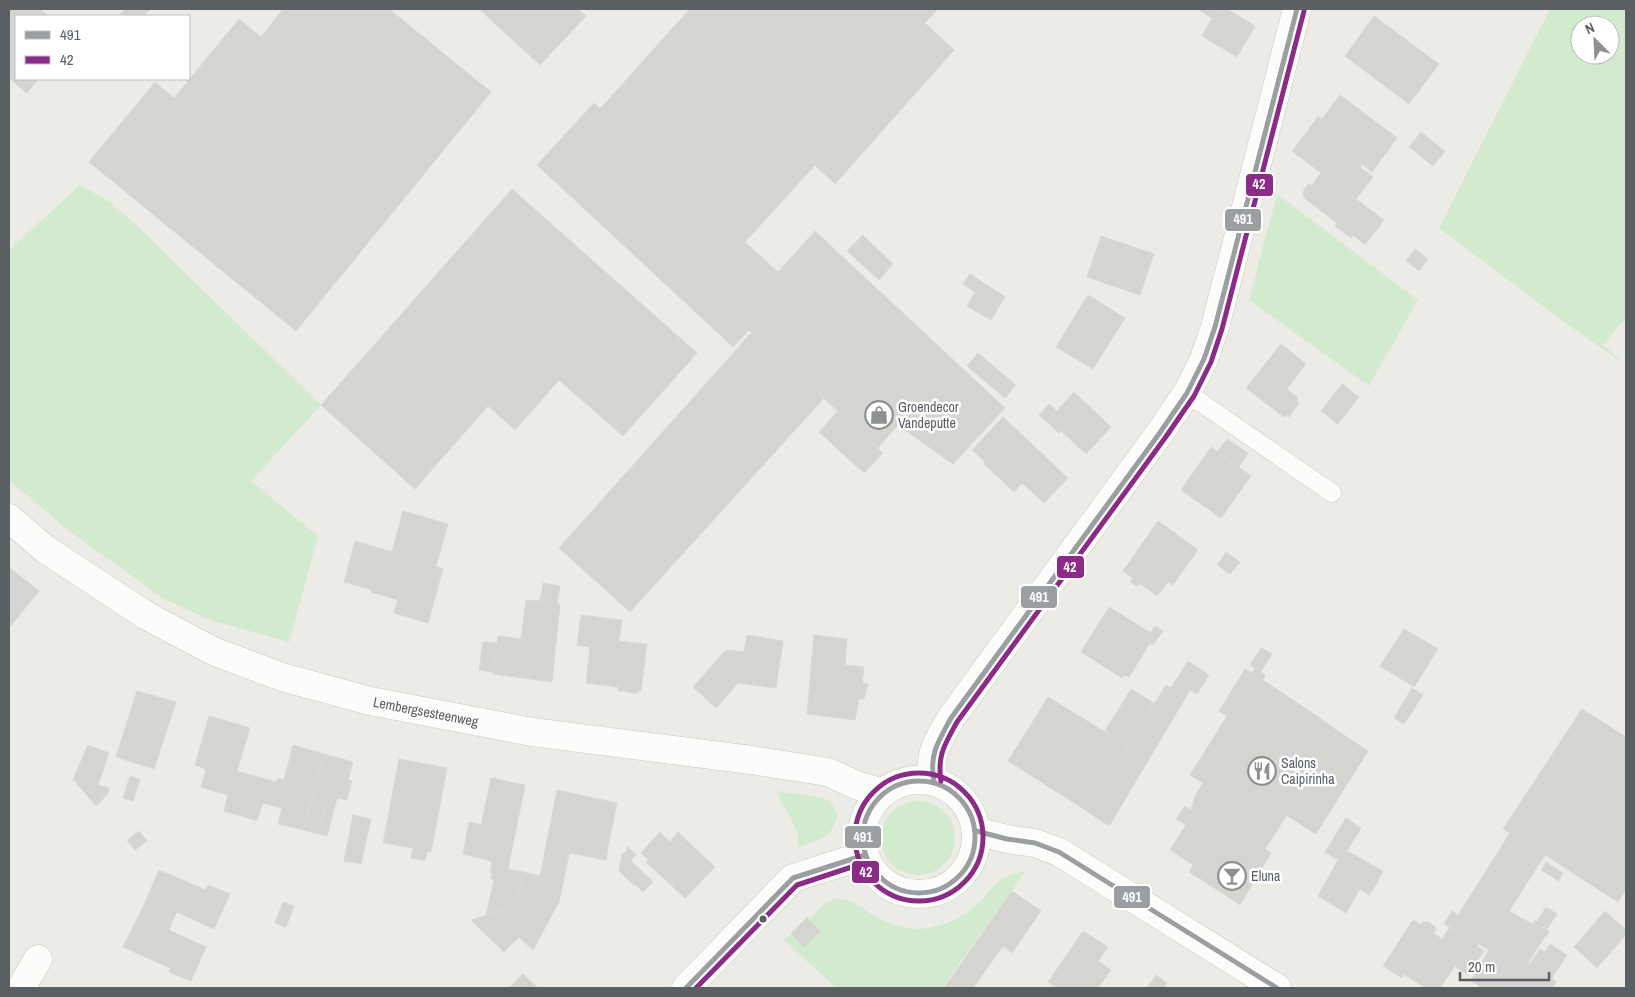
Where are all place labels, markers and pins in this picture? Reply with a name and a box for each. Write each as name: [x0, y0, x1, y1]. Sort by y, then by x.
place label: Groendecor Vandeputte: [898, 398, 959, 432]
shop icon: Groendecor Vandeputte: [864, 400, 894, 430]
place label: Salons Caipirinha: [1281, 754, 1335, 788]
restaurant icon: Salons Caipirinha: [1247, 756, 1277, 786]
bar icon: Eluna: [1217, 861, 1247, 891]
place label: Eluna: [1251, 867, 1281, 885]
unlabelled marker: [758, 914, 768, 924]

